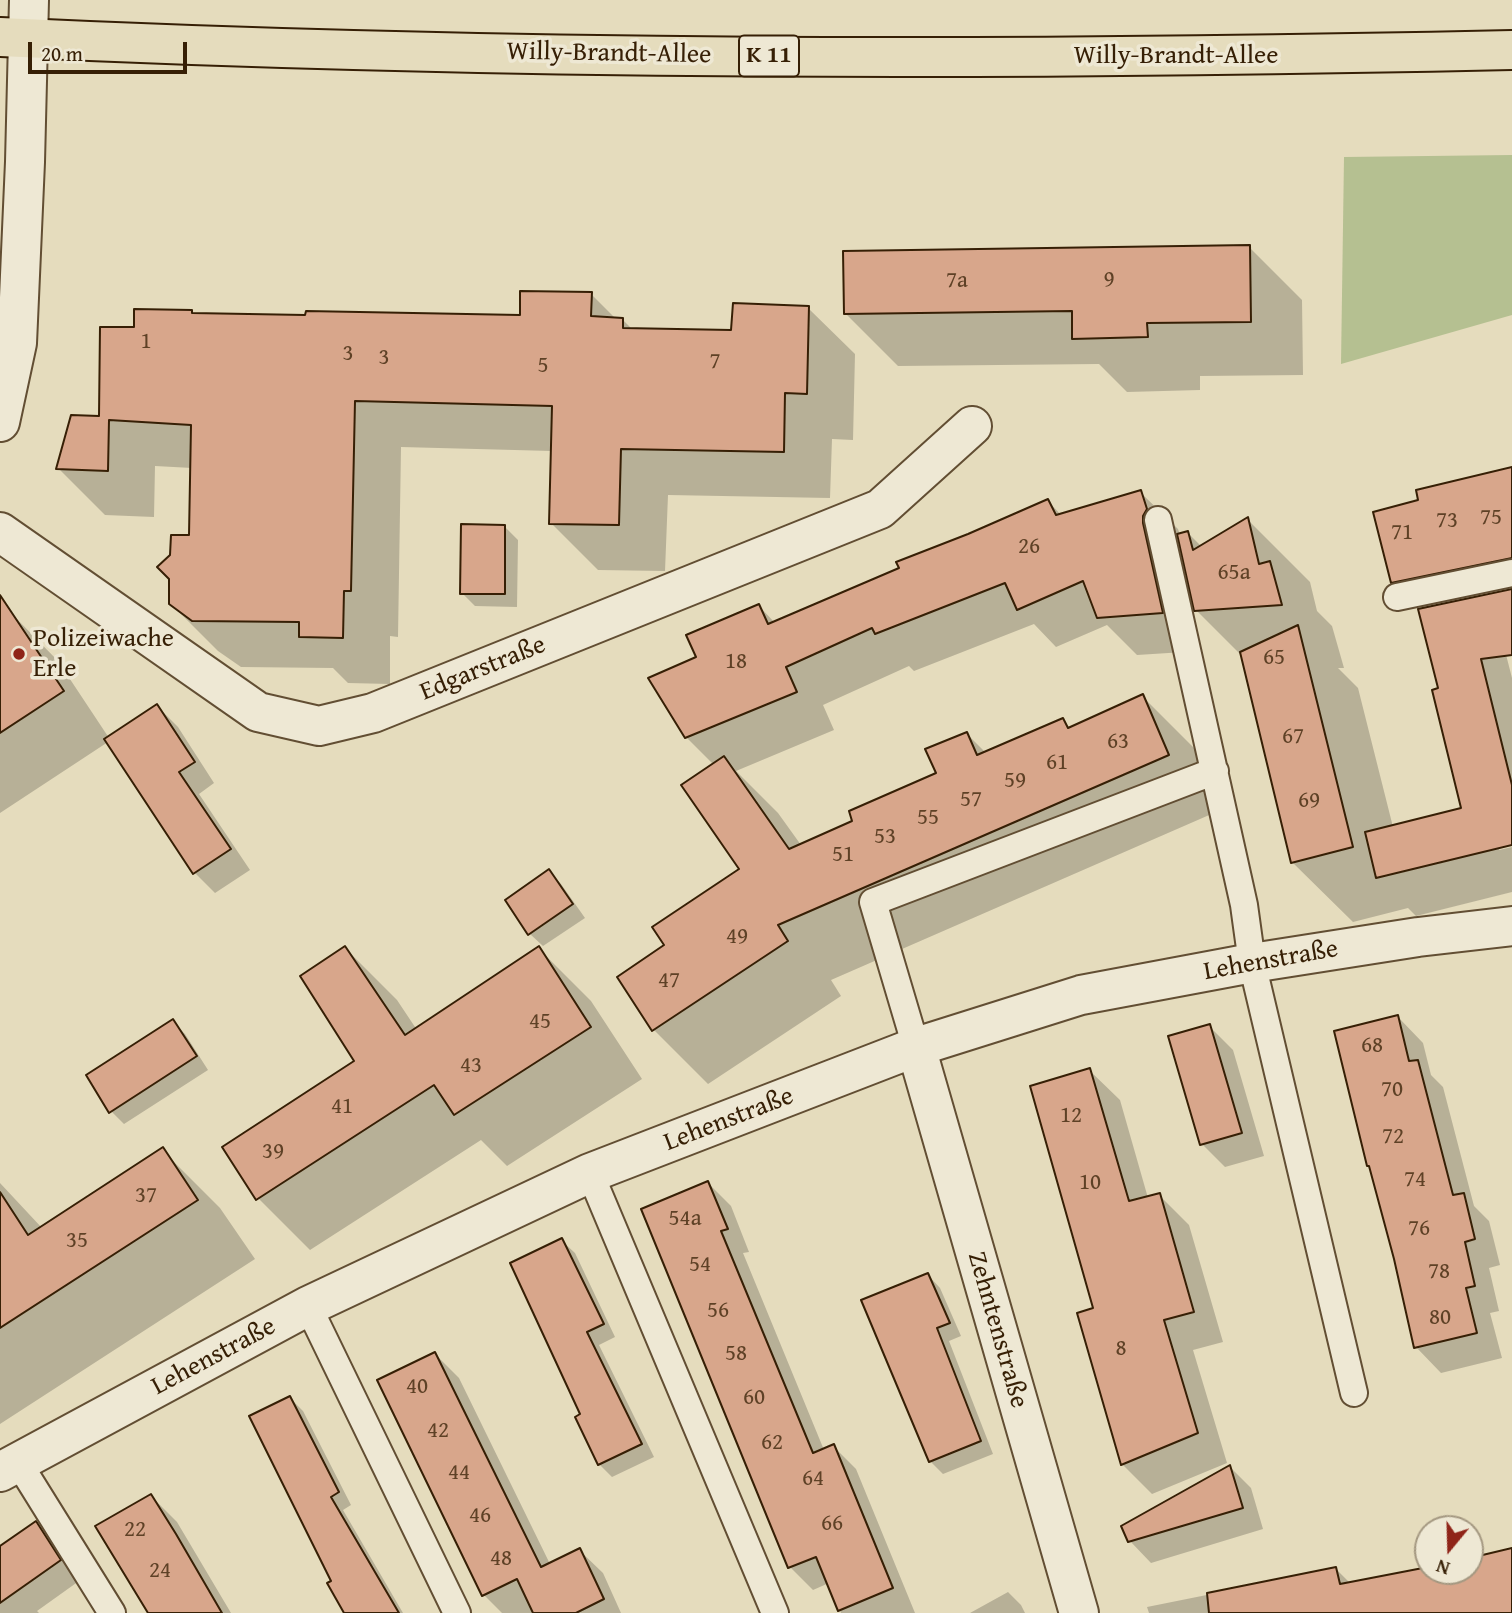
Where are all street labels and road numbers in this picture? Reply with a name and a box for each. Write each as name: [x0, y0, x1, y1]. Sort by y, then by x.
road number: K 11: [739, 36, 799, 76]
street label: Willy-Brandt-Allee: [506, 37, 712, 71]
street label: Willy-Brandt-Allee: [1074, 40, 1278, 72]
street label: Edgarstraße: [416, 630, 550, 708]
street label: Lehenstraße: [1201, 934, 1341, 988]
street label: Lehenstraße: [660, 1081, 798, 1159]
street label: Zehntenstraße: [960, 1248, 1034, 1412]
street label: Lehenstraße: [147, 1311, 281, 1403]

